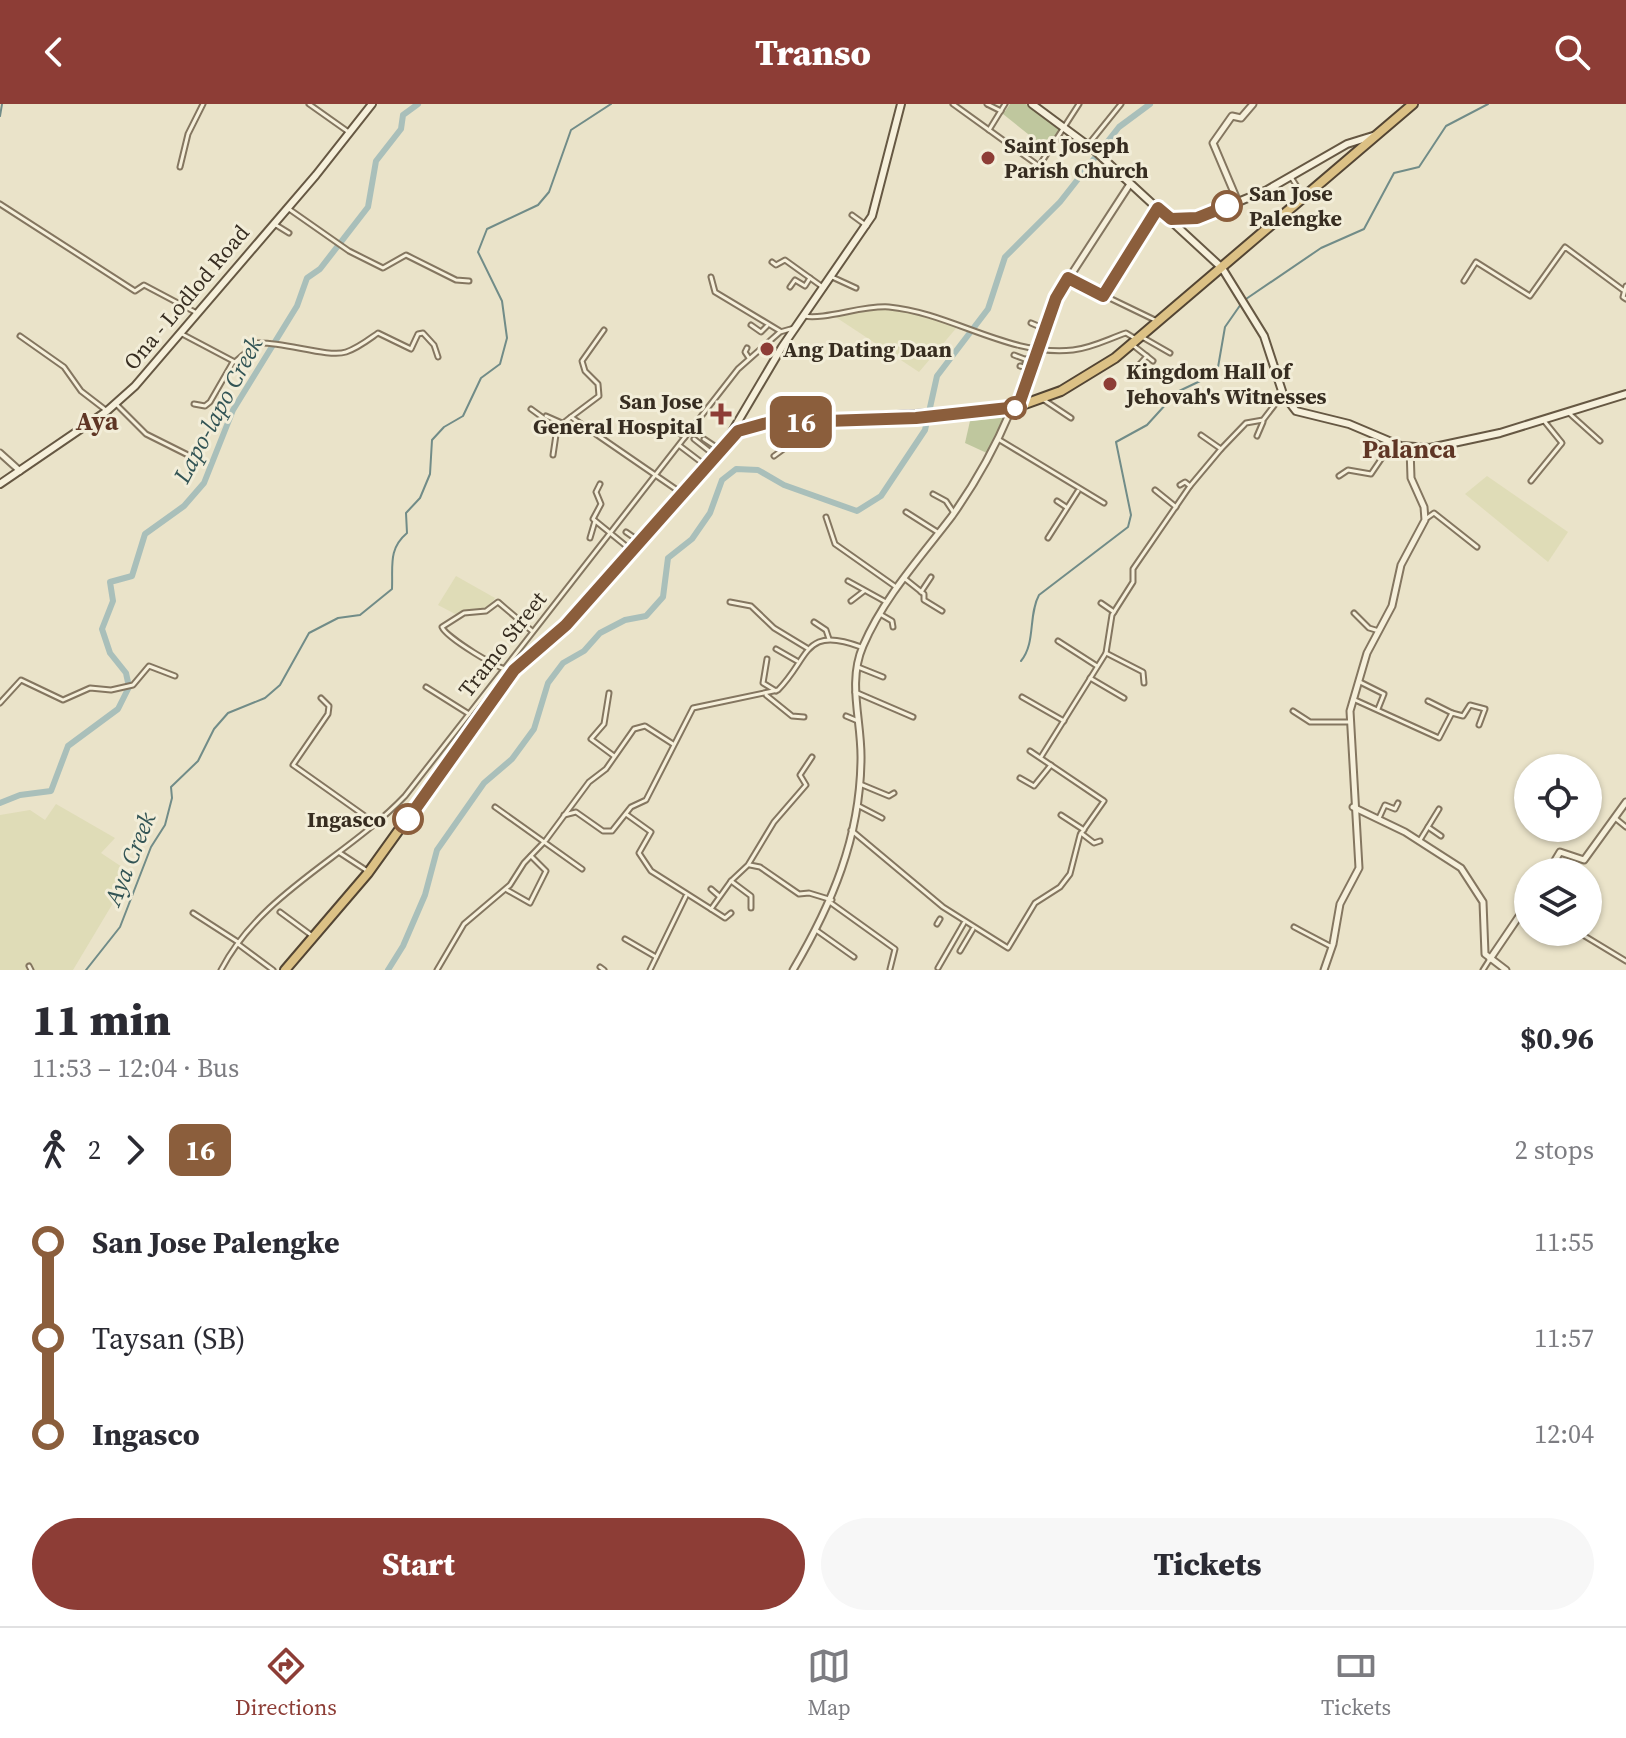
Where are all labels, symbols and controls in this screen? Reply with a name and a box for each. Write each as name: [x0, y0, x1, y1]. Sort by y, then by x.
text: Transo: [755, 28, 871, 77]
icon: back: [32, 30, 76, 74]
icon: search: [1550, 30, 1594, 74]
place label: Saint Joseph Parish Church: [1004, 130, 1149, 185]
marker: Saint Joseph Parish Church: [979, 149, 997, 167]
place label: San Jose Palengke: [1249, 178, 1342, 233]
marker: San Jose Palengke: [1212, 191, 1242, 221]
street label: Ona - Lodlod Road: [116, 218, 256, 376]
water label: Lapo-lapo Creek: [165, 330, 270, 490]
place label: Ang Dating Daan: [783, 334, 953, 364]
marker: Ang Dating Daan: [758, 340, 776, 358]
place label: Kingdom Hall of Jehovah's Witnesses: [1124, 356, 1327, 411]
marker: Kingdom Hall of Jehovah's Witnesses: [1101, 375, 1119, 393]
place label: San Jose General Hospital: [533, 386, 703, 441]
line badge: 16: [765, 396, 837, 448]
unlabelled marker: [1004, 397, 1026, 419]
district label: Aya: [75, 403, 119, 439]
marker: San Jose General Hospital: [710, 403, 732, 425]
text: 16: [786, 403, 816, 441]
district label: Palanca: [1362, 431, 1456, 467]
street label: Tramo Street: [451, 584, 553, 703]
map controls: [1514, 754, 1602, 946]
button: locate: [1514, 754, 1602, 842]
place label: Ingasco: [307, 804, 386, 834]
marker: Ingasco: [393, 804, 423, 834]
water label: Aya Creek: [95, 806, 163, 912]
button: layers: [1514, 858, 1602, 946]
text: 11 min: [32, 989, 171, 1050]
text: $0.96: [1520, 1018, 1594, 1059]
text: 11:53 – 12:04 · Bus: [32, 1050, 239, 1086]
icon: walk: [32, 1128, 76, 1172]
icon: forward: [113, 1128, 157, 1172]
text: 16: [185, 1131, 215, 1169]
text: 2: [88, 1132, 101, 1168]
text: 2 stops: [1515, 1132, 1594, 1168]
text: San Jose Palengke: [92, 1222, 340, 1263]
text: 11:55: [1534, 1224, 1594, 1260]
text: Taysan (SB): [92, 1318, 246, 1359]
text: 11:57: [1534, 1320, 1594, 1356]
text: Ingasco: [92, 1414, 200, 1455]
text: 12:04: [1534, 1416, 1594, 1452]
button: Start: [32, 1518, 805, 1610]
button: Tickets: [821, 1518, 1594, 1610]
tab: Directions: [235, 1644, 337, 1722]
tab: Map: [807, 1644, 851, 1722]
tab: Tickets: [1321, 1644, 1391, 1722]

